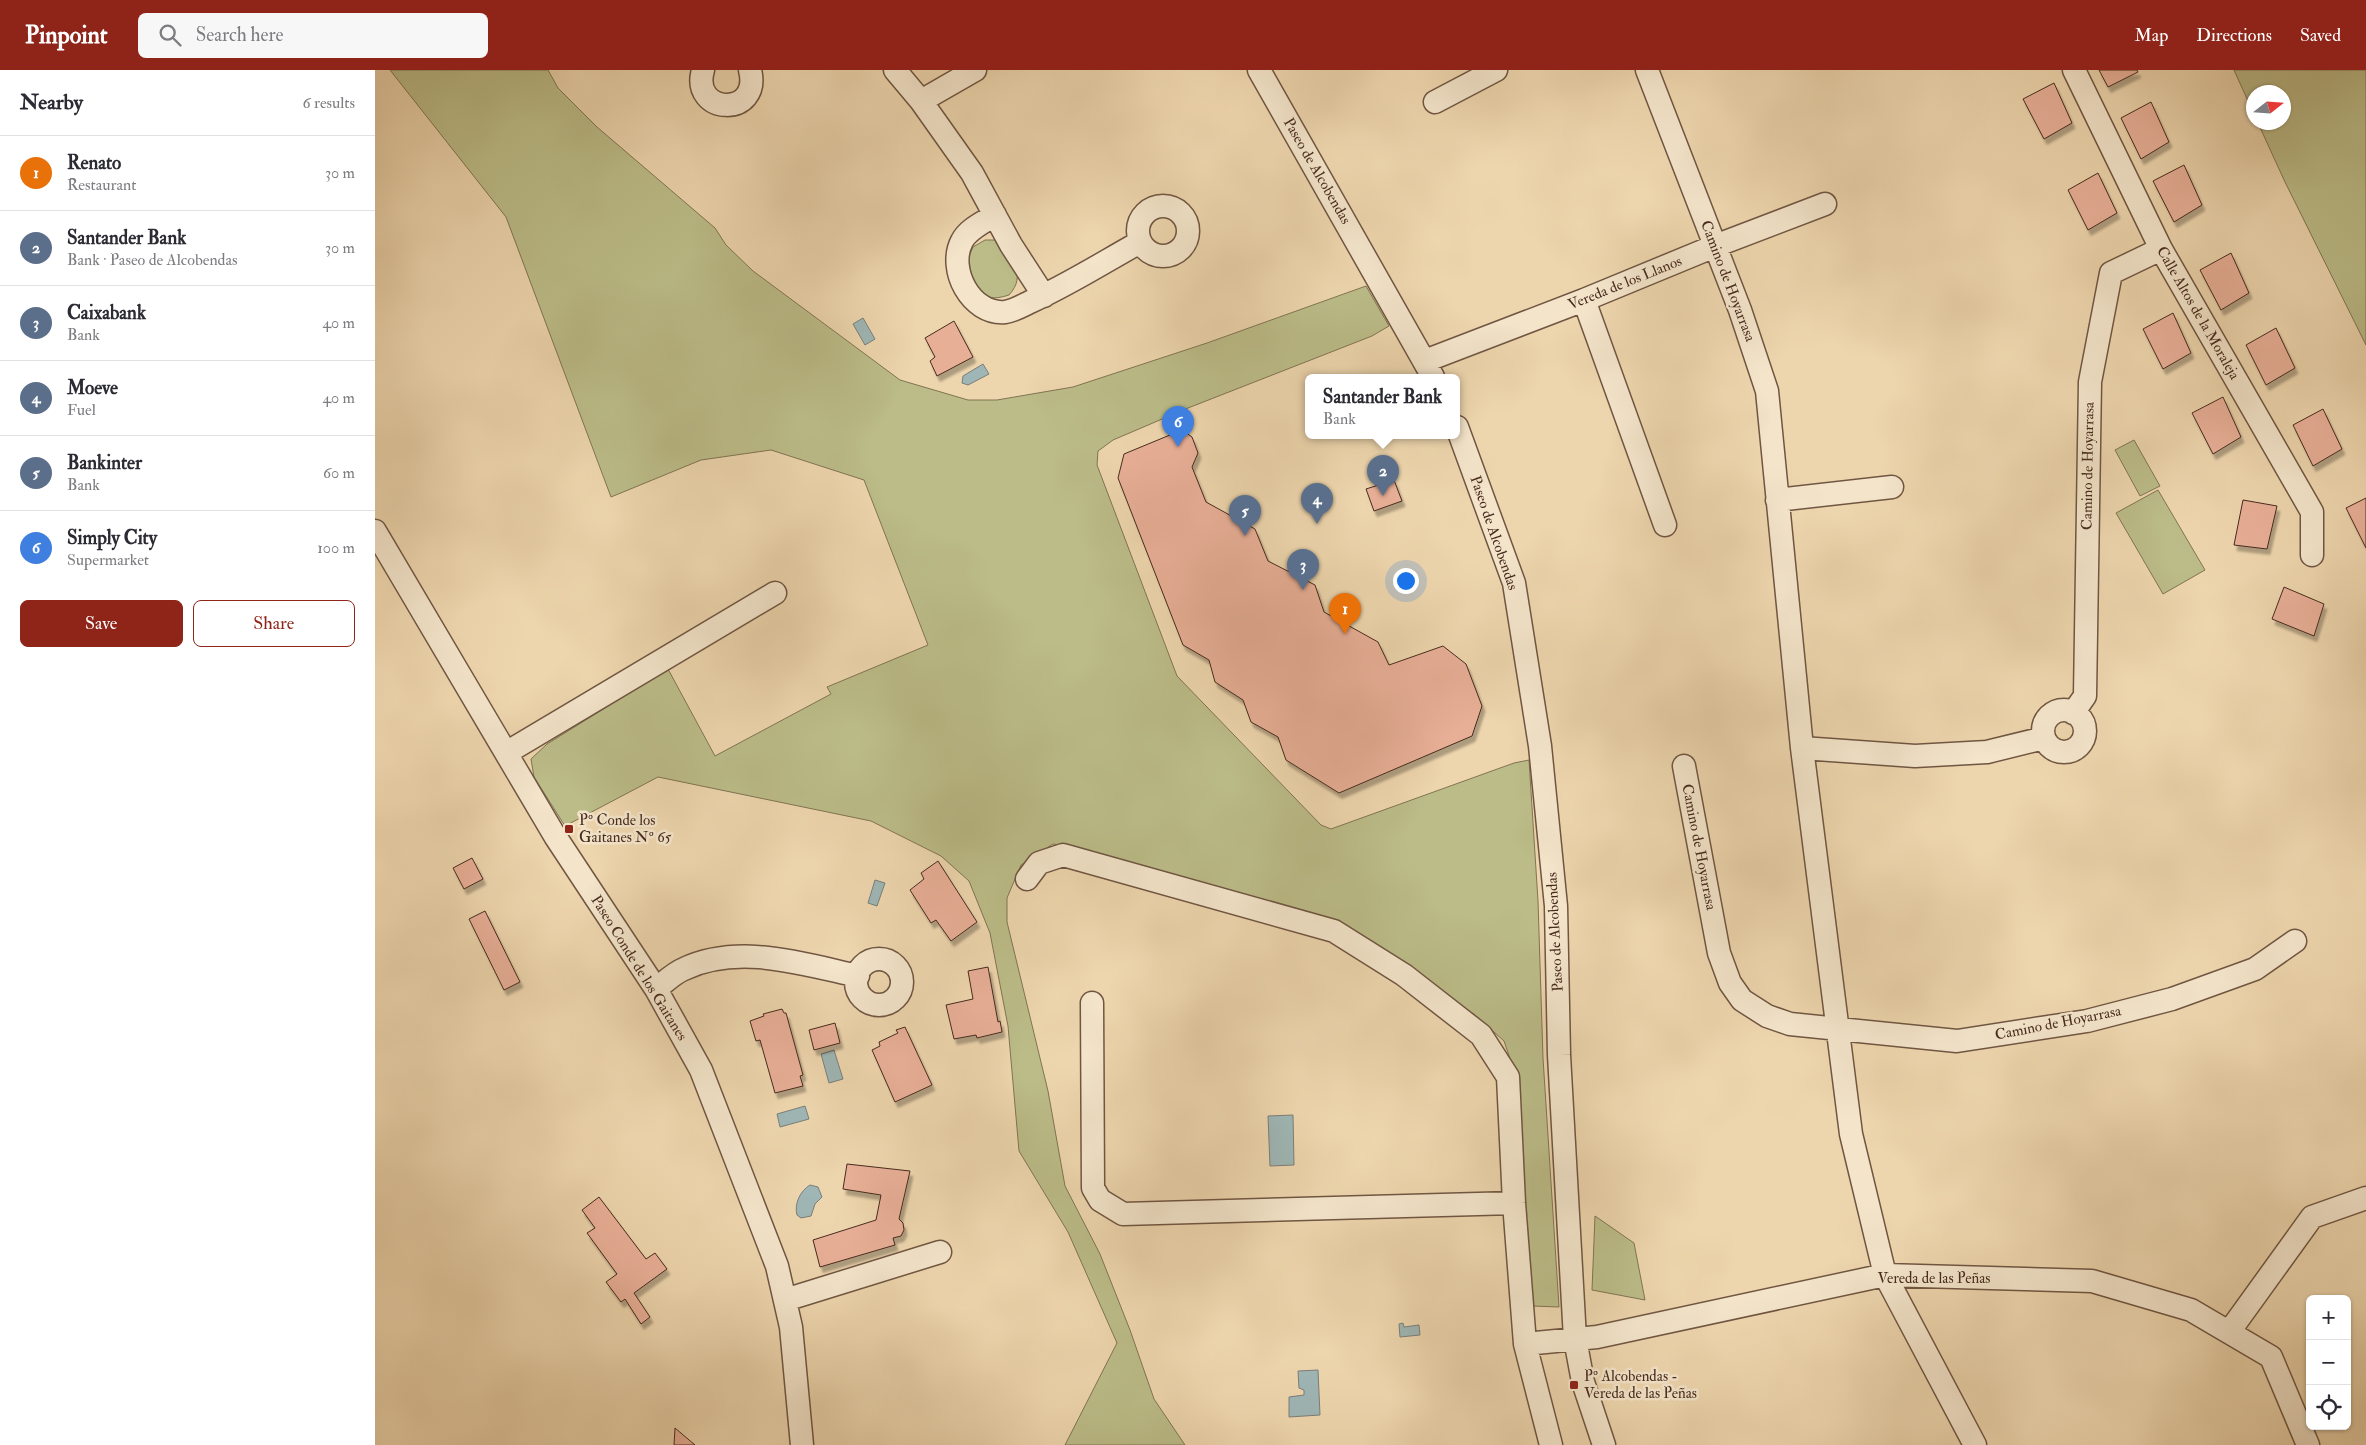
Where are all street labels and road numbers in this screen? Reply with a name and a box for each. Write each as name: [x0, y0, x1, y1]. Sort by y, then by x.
street label: Paseo de Alcobendas: [1279, 114, 1355, 228]
street label: Camino de Hoyarrasa: [1696, 218, 1760, 345]
street label: Calle Altos de la Moraleja: [2152, 243, 2244, 384]
street label: Vereda de los Llanos: [1565, 251, 1685, 315]
street label: Camino de Hoyarrasa: [2077, 401, 2099, 530]
street label: Paseo de Alcobendas: [1466, 473, 1522, 593]
street label: Camino de Hoyarrasa: [1677, 782, 1721, 913]
street label: Paseo de Alcobendas: [1542, 872, 1568, 992]
street label: Paseo Conde de los Gaitanes: [586, 892, 692, 1044]
street label: Camino de Hoyarrasa: [1993, 1001, 2124, 1045]
street label: Vereda de las Peñas: [1878, 1269, 1990, 1288]

